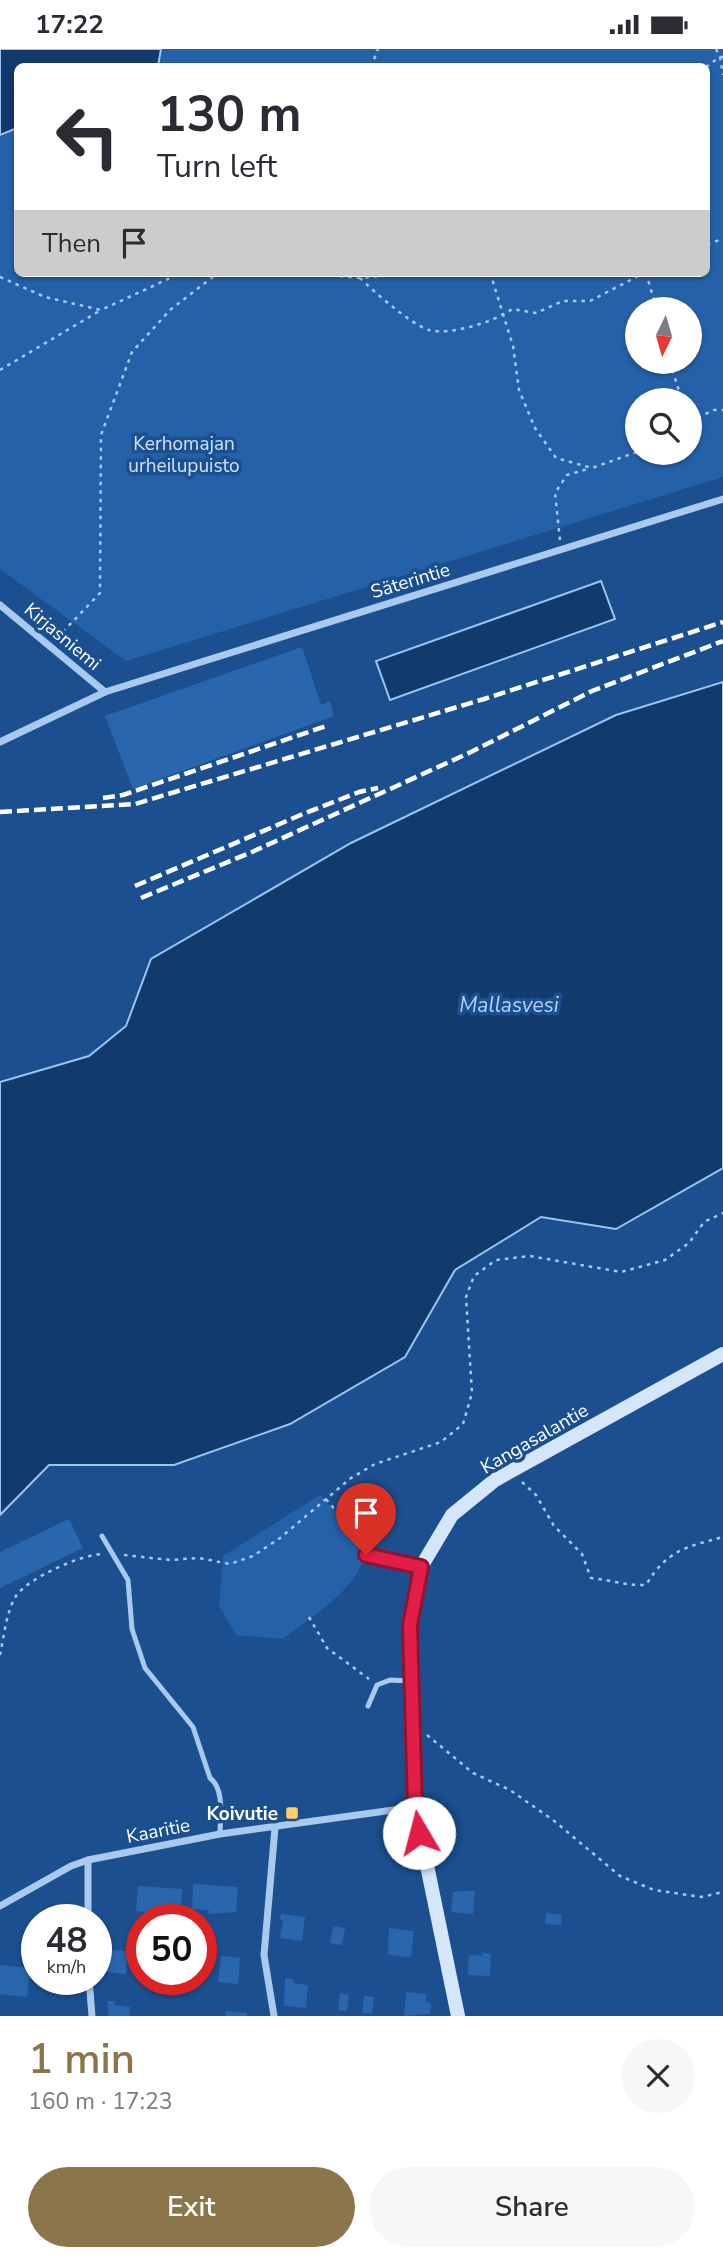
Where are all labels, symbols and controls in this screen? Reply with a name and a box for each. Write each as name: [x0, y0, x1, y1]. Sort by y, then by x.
text: 17:22: [35, 7, 104, 42]
text: 130 m: [157, 81, 301, 148]
icon: left: [42, 91, 133, 182]
text: Turn left: [157, 145, 277, 188]
icon: arrive: [115, 224, 153, 262]
text: Then: [42, 226, 101, 261]
north arrow: [625, 297, 702, 375]
map controls: [625, 297, 702, 465]
button: search: [625, 388, 702, 465]
park label: Kerhomajan urheilupuisto: [128, 431, 240, 479]
street label: Säterintie: [367, 557, 453, 605]
street label: Kirjasniemi: [18, 597, 106, 677]
water label: Mallasvesi: [459, 991, 560, 1019]
street label: Kangasalantie: [476, 1397, 593, 1480]
pin: [336, 1483, 396, 1555]
icon: arrive: [347, 1494, 385, 1532]
position arrow: [382, 1796, 456, 1870]
place label: Koivutie: [206, 1801, 278, 1827]
marker: Koivutie: [284, 1805, 300, 1821]
street label: Kaaritie: [124, 1812, 192, 1850]
speed limit sign: 50: [126, 1904, 217, 1995]
text: 48: [45, 1917, 88, 1964]
text: km/h: [47, 1955, 86, 1979]
text: 1 min: [28, 2031, 135, 2088]
button: close: [621, 2039, 695, 2113]
text: 160 m · 17:23: [28, 2086, 173, 2117]
button: Exit: [28, 2167, 355, 2247]
button: Share: [369, 2167, 695, 2247]

